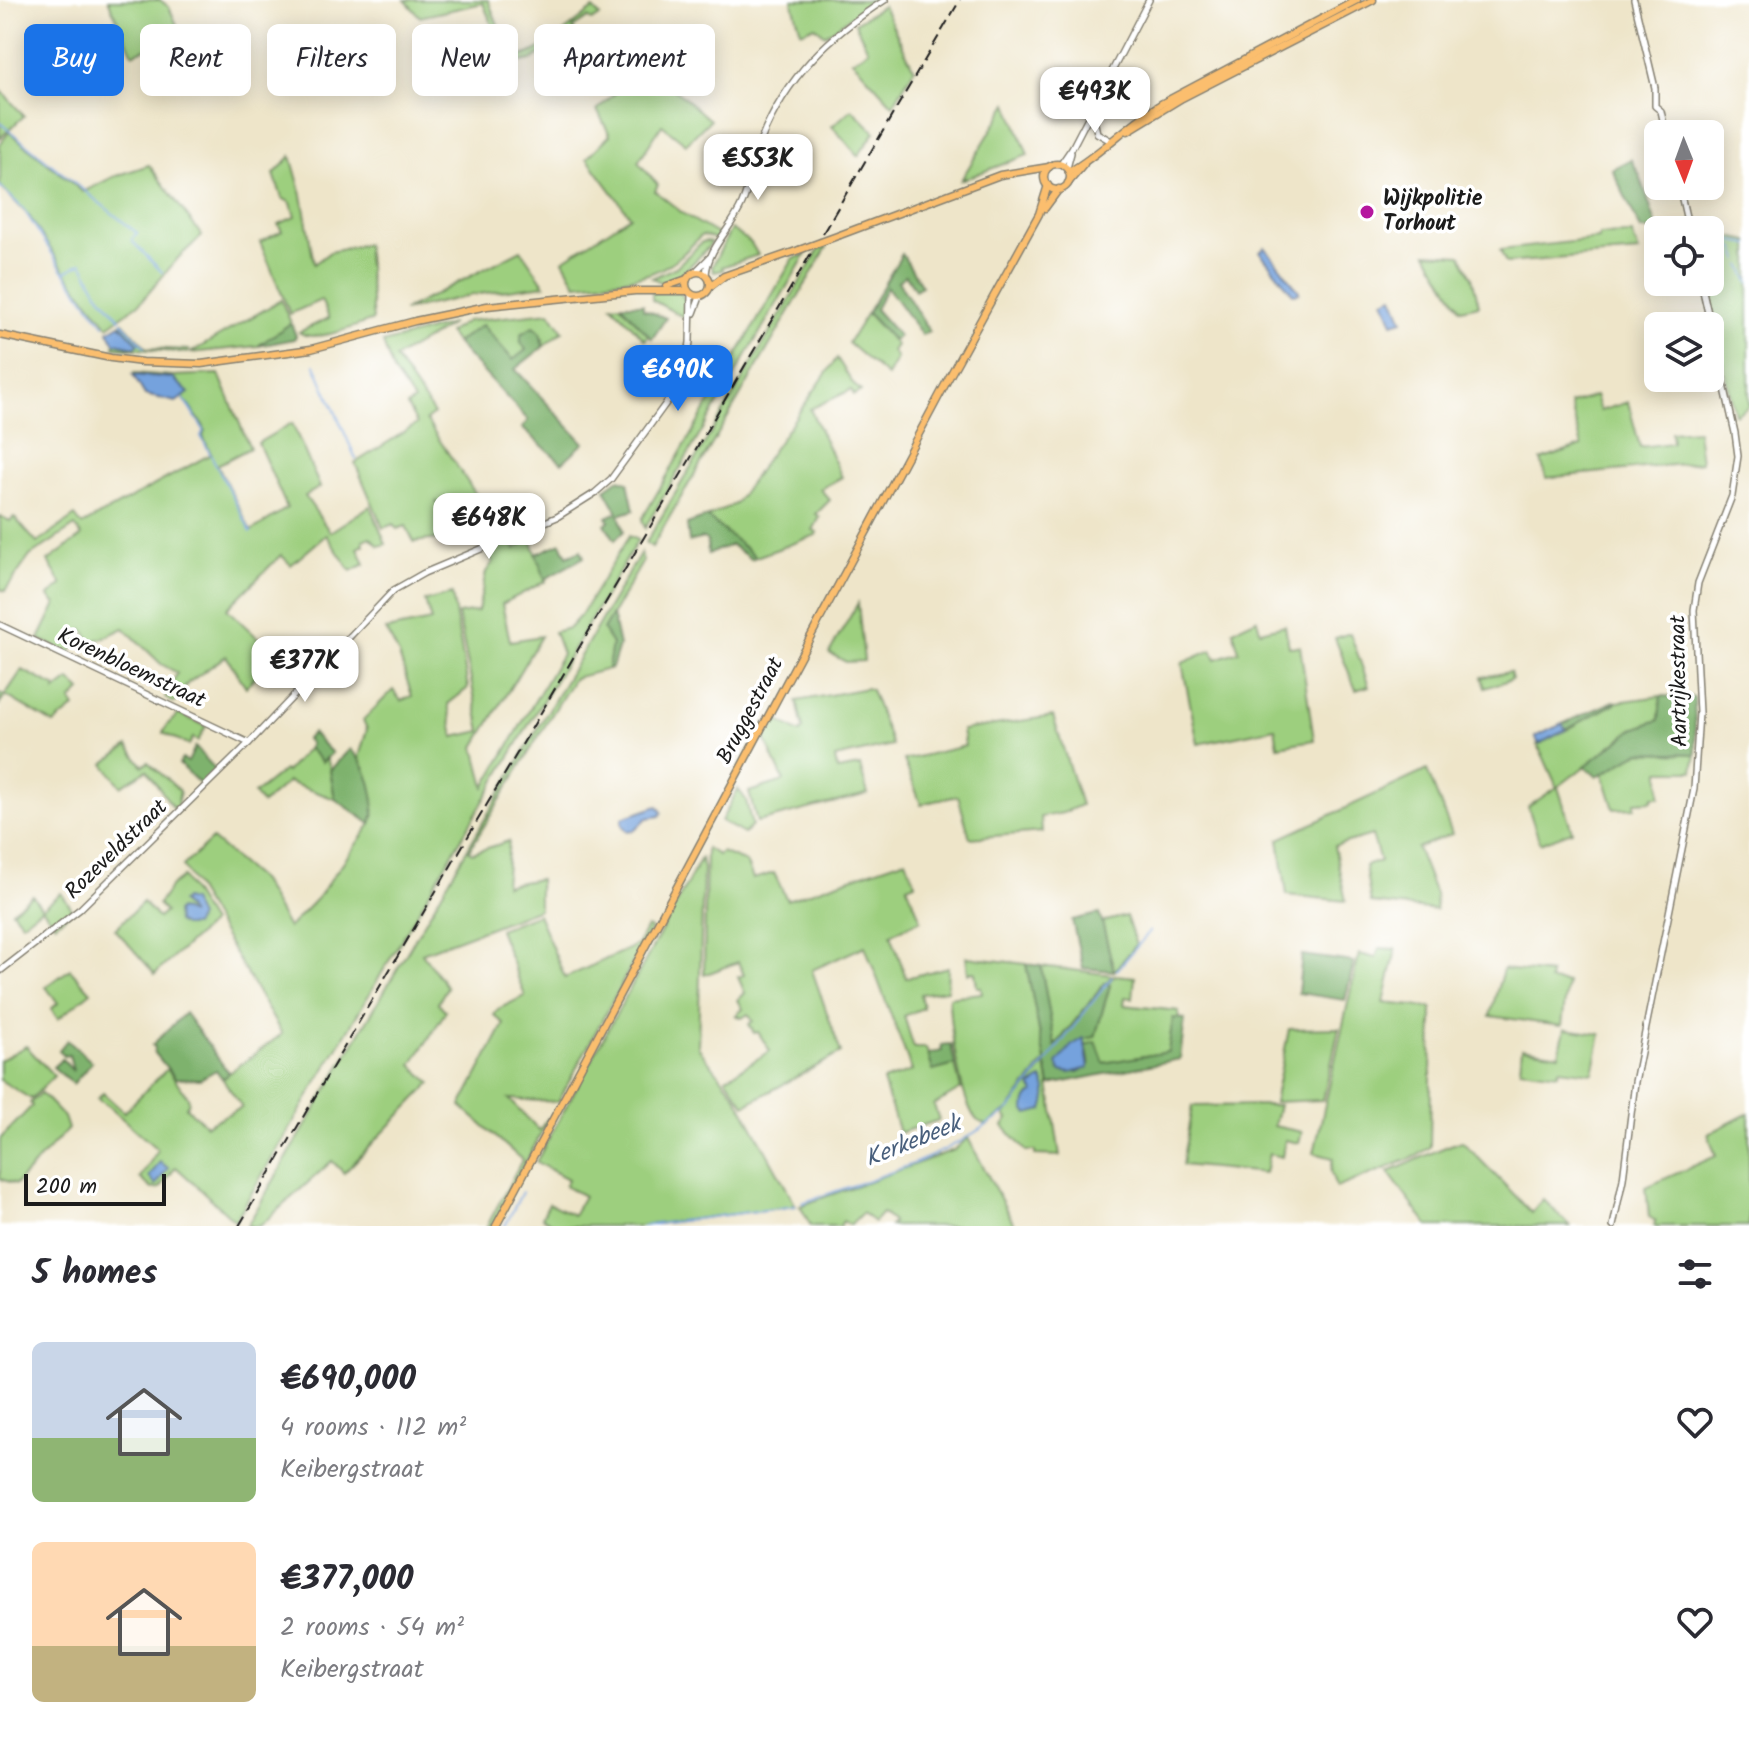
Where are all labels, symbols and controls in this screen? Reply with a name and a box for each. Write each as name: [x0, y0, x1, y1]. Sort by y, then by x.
chip: Buy: [24, 24, 124, 96]
chip: Rent: [140, 24, 251, 96]
chip: Filters: [267, 24, 396, 96]
chip: New: [412, 24, 518, 96]
chip: Apartment: [534, 24, 715, 96]
pin: €493K: [1039, 67, 1151, 135]
text: €493K: [1058, 72, 1132, 114]
north arrow: [1644, 120, 1724, 200]
map controls: [1644, 120, 1724, 392]
pin: €553K: [702, 134, 814, 202]
text: €553K: [722, 139, 794, 181]
place label: Wijkpolitie Torhout: [1383, 182, 1483, 242]
marker: Wijkpolitie Torhout: [1358, 203, 1376, 221]
button: locate: [1644, 216, 1724, 296]
button: layers: [1644, 312, 1724, 392]
pin: €690K: [622, 345, 734, 413]
text: €690K: [642, 350, 714, 392]
pin: €648K: [433, 493, 545, 561]
text: €648K: [451, 498, 527, 540]
street label: Aartrijkestraat: [1661, 614, 1699, 747]
street label: Korenbloemstraat: [51, 619, 212, 719]
pin: €377K: [249, 636, 361, 704]
text: €377K: [270, 641, 340, 683]
street label: Bruggestraat: [708, 651, 794, 771]
street label: Rozeveldstraat: [57, 791, 177, 909]
water label: Kerkebeek: [859, 1104, 970, 1179]
scale bar: [24, 1170, 166, 1206]
text: 200 m: [36, 1170, 97, 1205]
text: 5 homes: [32, 1247, 157, 1301]
icon: filters: [1673, 1252, 1717, 1296]
text: €690,000: [280, 1353, 416, 1407]
icon: home: [96, 1374, 192, 1470]
icon: heart: [1673, 1400, 1717, 1444]
text: 4 rooms · 112 m²: [280, 1407, 466, 1449]
text: Keibergstraat: [280, 1449, 424, 1491]
text: €377,000: [280, 1553, 413, 1607]
icon: home: [96, 1574, 192, 1670]
icon: heart: [1673, 1600, 1717, 1644]
text: 2 rooms · 54 m²: [280, 1607, 464, 1649]
text: Keibergstraat: [280, 1649, 424, 1691]

